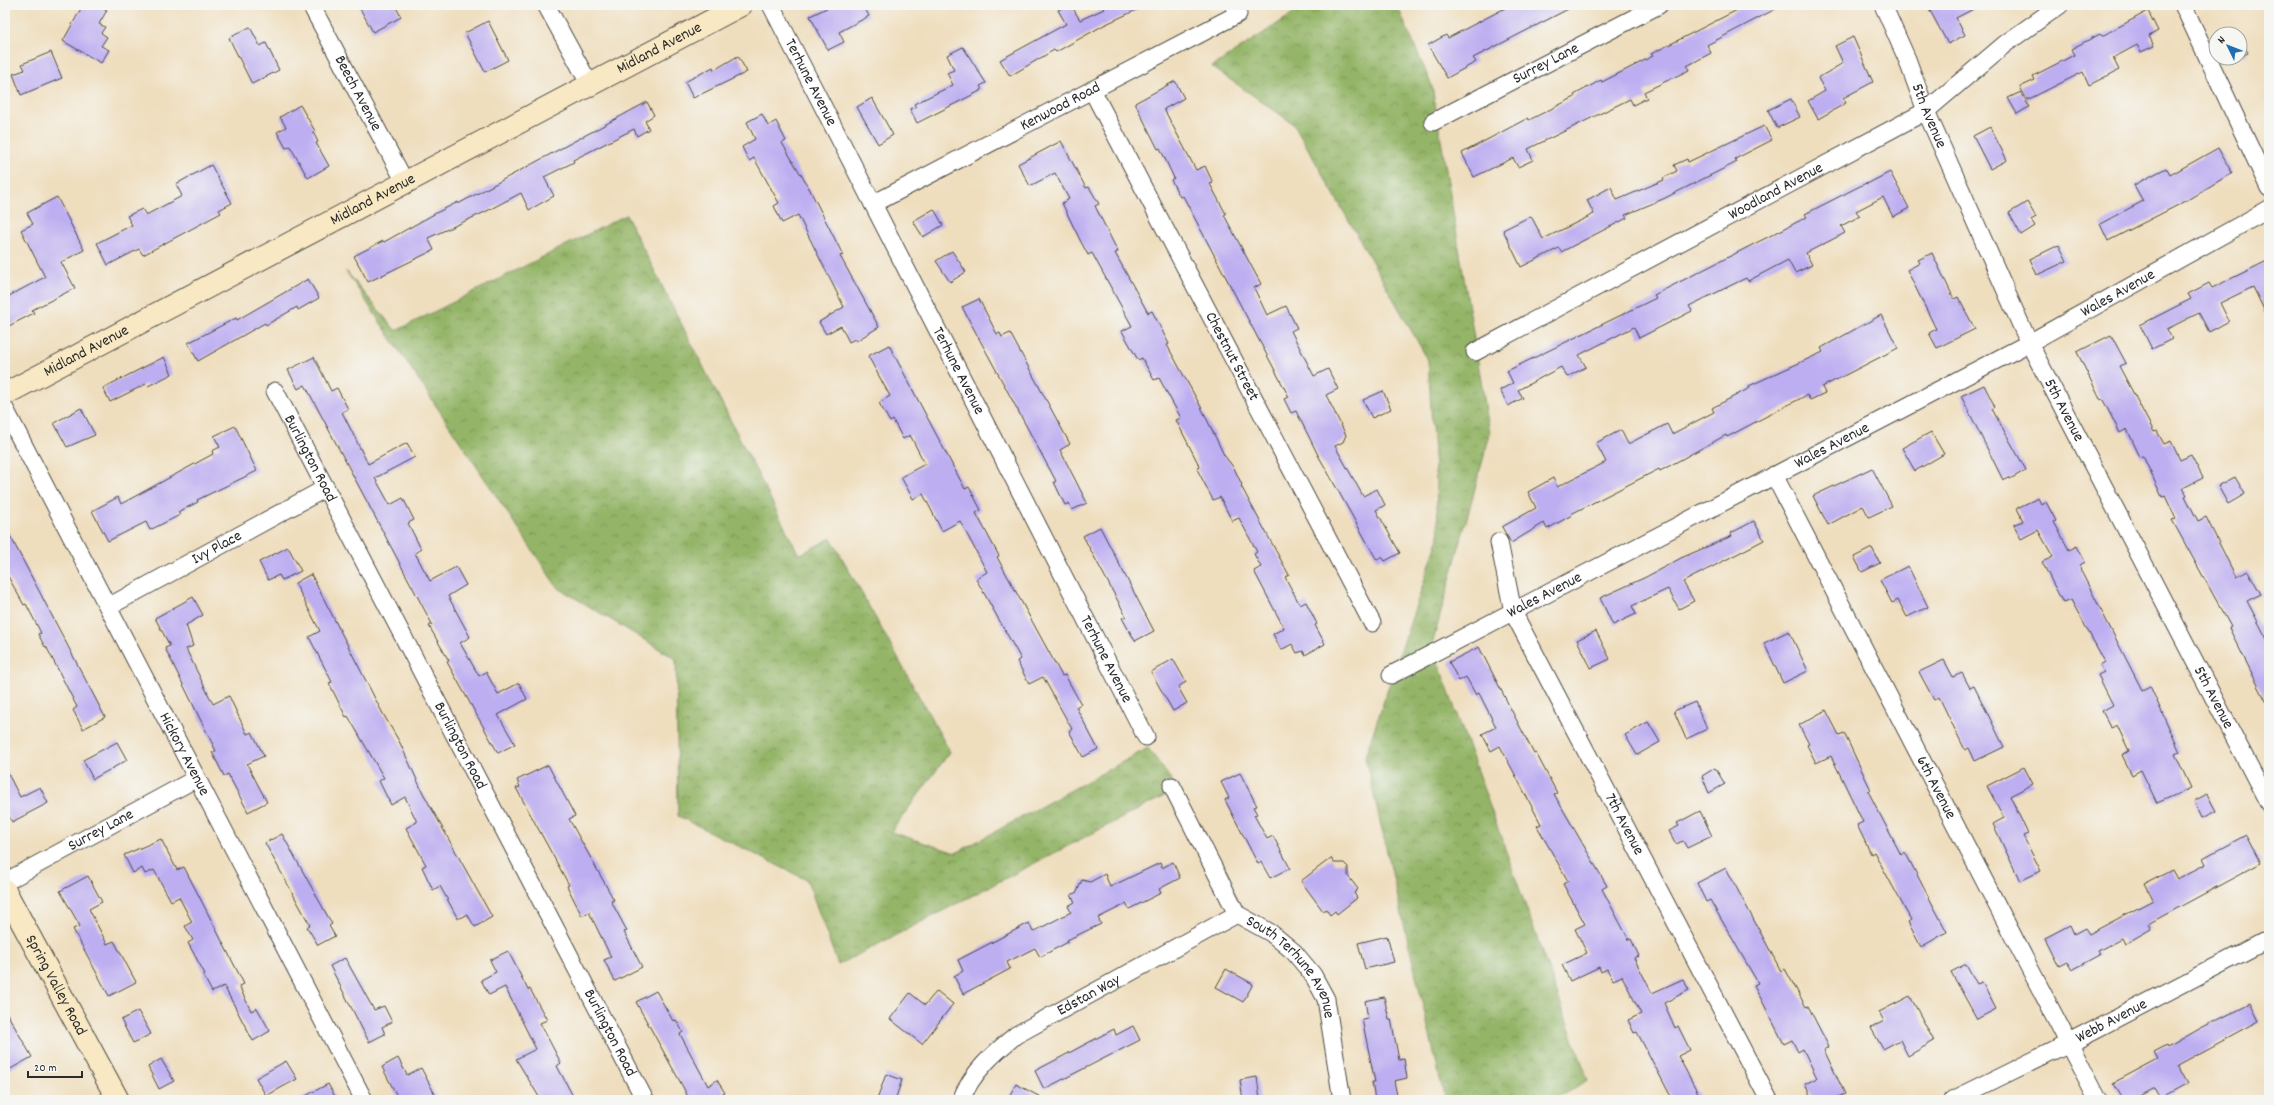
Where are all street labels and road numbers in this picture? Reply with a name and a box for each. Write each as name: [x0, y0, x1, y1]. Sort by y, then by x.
street label: Midland Avenue: [612, 16, 706, 80]
street label: Terhune Avenue: [779, 35, 843, 130]
street label: Surrey Lane: [1509, 37, 1583, 90]
street label: Beech Avenue: [328, 51, 388, 135]
street label: Kenwood Road: [1016, 76, 1104, 137]
street label: 5th Avenue: [1905, 80, 1953, 152]
street label: Woodland Avenue: [1724, 156, 1827, 226]
street label: Midland Avenue: [326, 168, 420, 232]
street label: Wales Avenue: [2077, 263, 2159, 323]
street label: Chestnut Street: [1199, 308, 1265, 405]
street label: Midland Avenue: [40, 319, 133, 383]
street label: Terhune Avenue: [926, 323, 990, 419]
street label: 5th Avenue: [2038, 375, 2090, 446]
street label: Burlington Road: [278, 411, 342, 506]
street label: Wales Avenue: [1790, 416, 1873, 475]
street label: Ivy Place: [188, 525, 246, 571]
street label: Wales Avenue: [1503, 566, 1586, 624]
street label: Terhune Avenue: [1074, 611, 1138, 707]
street label: 5th Avenue: [2188, 662, 2240, 733]
street label: Burlington Road: [428, 698, 492, 793]
street label: Hickory Avenue: [153, 708, 216, 800]
street label: 6th Avenue: [1910, 752, 1962, 823]
street label: 7th Avenue: [1599, 789, 1650, 859]
street label: Surrey Lane: [64, 803, 138, 857]
street label: South Terhune Avenue: [1242, 910, 1340, 1020]
street label: Spring Valley Road: [19, 931, 93, 1040]
street label: Edstan Way: [1053, 968, 1125, 1022]
street label: Burlington Road: [578, 985, 642, 1081]
street label: Webb Avenue: [2072, 993, 2151, 1049]

